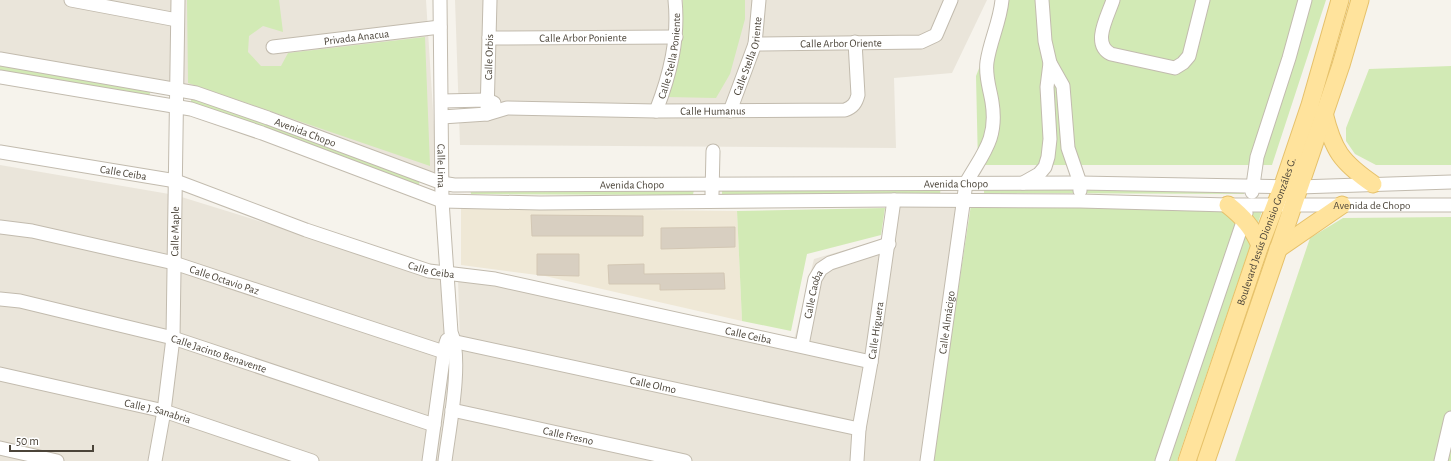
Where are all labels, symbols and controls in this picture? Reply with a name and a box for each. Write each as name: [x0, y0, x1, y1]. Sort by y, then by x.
street label: Calle Stella Poniente: [656, 13, 682, 100]
street label: Calle Stella Oriente: [731, 16, 763, 97]
street label: Privada Anacua: [323, 28, 390, 47]
street label: Calle Arbor Poniente: [539, 32, 627, 44]
street label: Calle Orbis: [483, 34, 495, 80]
street label: Calle Arbor Oriente: [800, 37, 882, 49]
street label: Calle Humanus: [680, 106, 746, 117]
street label: Avenida Chopo: [273, 116, 337, 149]
street label: Calle Lima: [435, 144, 447, 188]
street label: Boulevard Jesús Dionisio Gonzáles G.: [1235, 156, 1298, 307]
street label: Calle Ceiba: [99, 164, 147, 182]
street label: Avenida Chopo: [924, 178, 988, 189]
street label: Avenida Chopo: [600, 179, 664, 191]
street label: Avenida de Chopo: [1333, 200, 1410, 211]
street label: Calle Maple: [169, 206, 181, 257]
street label: Calle Ceiba: [407, 259, 455, 280]
street label: Calle Octavio Paz: [188, 264, 261, 297]
street label: Calle Caoba: [802, 268, 825, 320]
street label: Calle Almácigo: [937, 290, 957, 355]
street label: Calle Higuera: [866, 301, 885, 360]
street label: Calle Ceiba: [724, 325, 773, 346]
street label: Calle Jacinto Benavente: [170, 333, 268, 375]
street label: Calle Olmo: [629, 375, 677, 395]
street label: Calle J. Sanabria: [123, 397, 192, 426]
street label: Calle Fresno: [542, 425, 594, 447]
scale bar: [10, 427, 93, 453]
text: 50 m: [16, 435, 39, 447]

